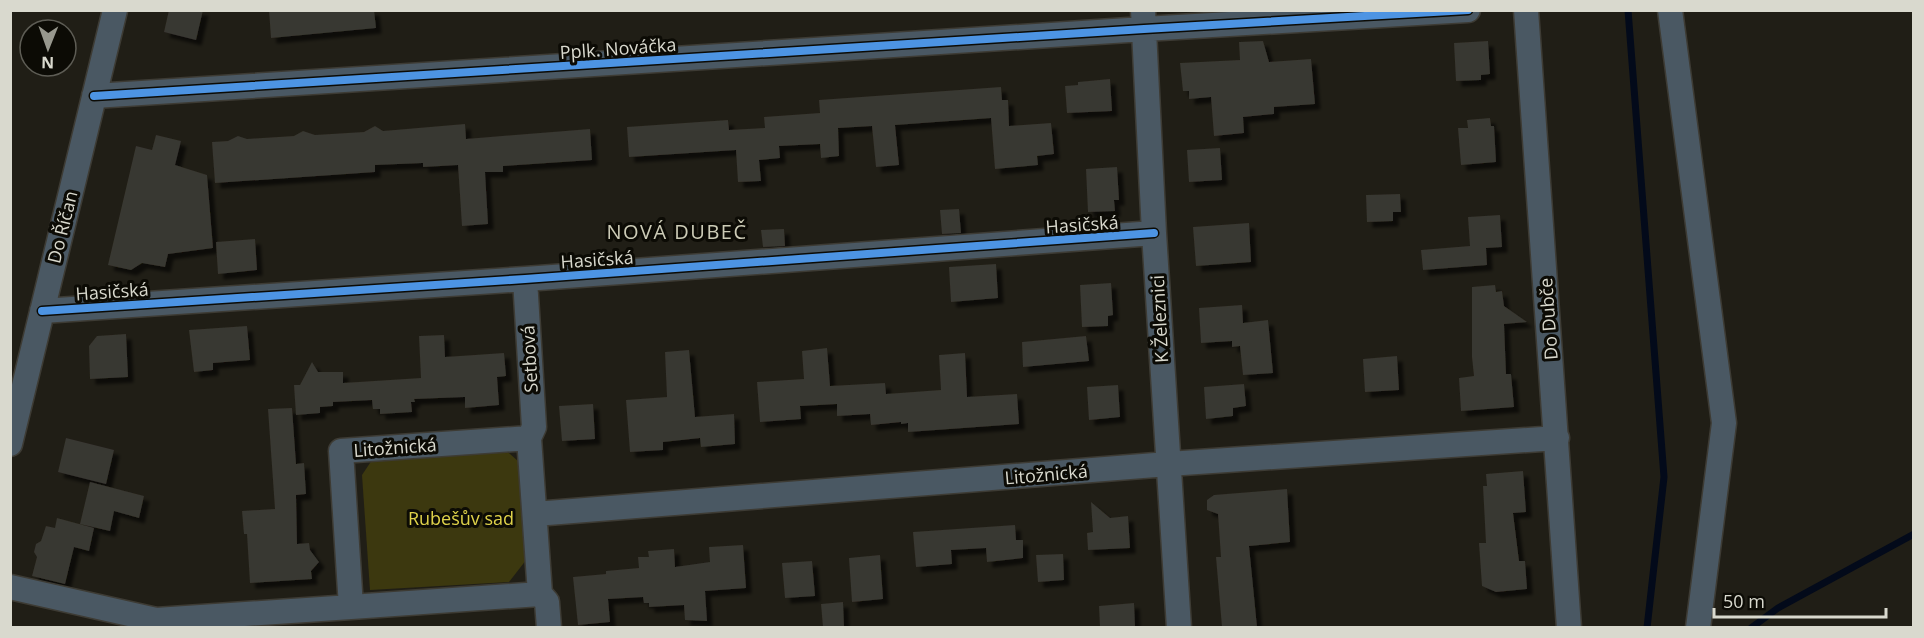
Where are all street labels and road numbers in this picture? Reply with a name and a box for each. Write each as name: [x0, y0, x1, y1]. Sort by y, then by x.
street label: Pplk. Nováčka: [559, 32, 677, 64]
street label: Do Říčan: [41, 188, 83, 266]
street label: Hasičská: [1045, 209, 1119, 239]
street label: Hasičská: [560, 244, 634, 274]
street label: K Železnici: [1145, 274, 1173, 364]
street label: Hasičská: [75, 276, 149, 306]
street label: Do Dubče: [1533, 277, 1563, 361]
street label: Setbová: [515, 325, 543, 393]
street label: Litožnická: [353, 432, 437, 462]
street label: Litožnická: [1003, 458, 1089, 490]

